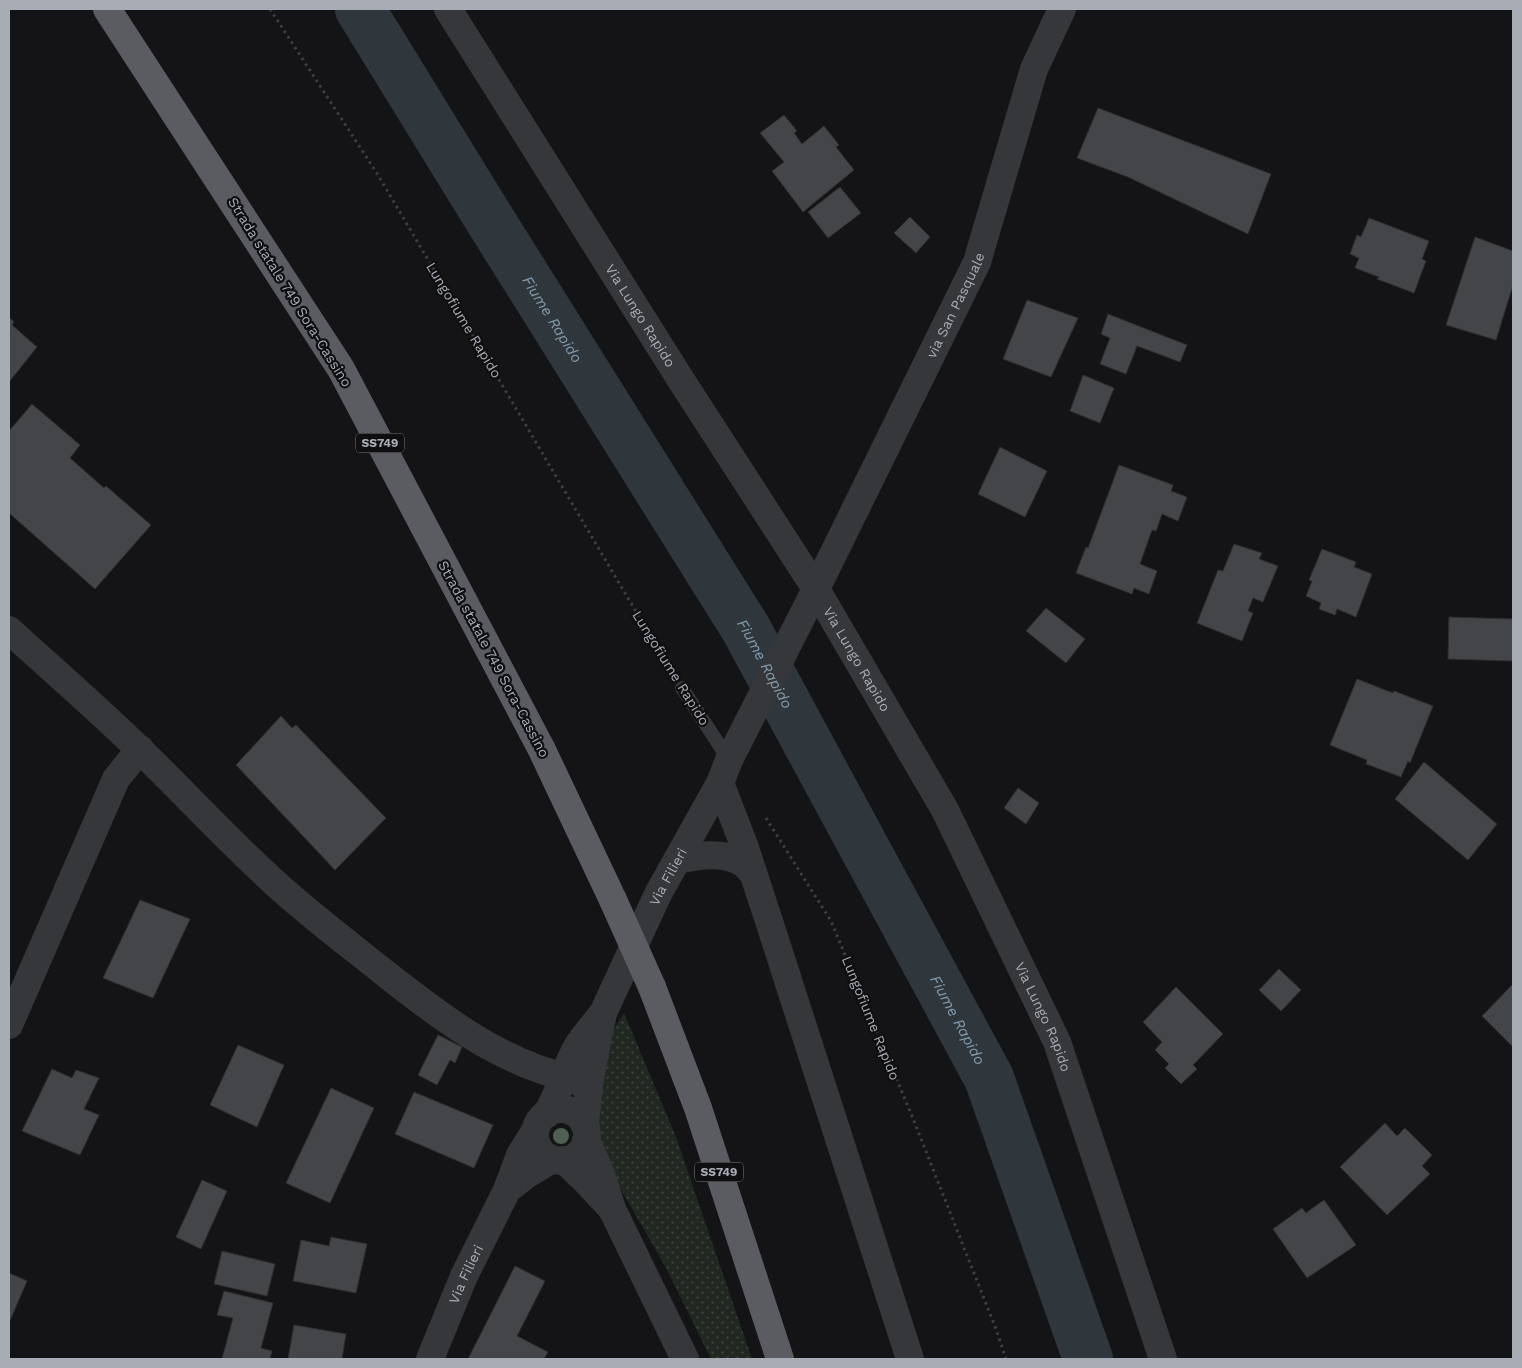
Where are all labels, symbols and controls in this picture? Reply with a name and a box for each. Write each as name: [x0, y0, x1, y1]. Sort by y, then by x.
street label: Strada statale 749 Sora-Cassino: [225, 194, 355, 390]
street label: via San Pasquale: [923, 251, 987, 361]
street label: Lungofiume Rapido: [423, 259, 505, 381]
street label: Via Lungo Rapido: [602, 261, 679, 370]
water label: Fiume Rapido: [518, 273, 586, 366]
road number: SS749: [356, 433, 404, 452]
street label: Strada statale 749 Sora-Cassino: [435, 558, 553, 760]
street label: Via Lungo Rapido: [820, 604, 894, 714]
street label: Lungofiume Rapido: [629, 608, 713, 728]
water label: Fiume Rapido: [733, 616, 796, 712]
street label: Via Filieri: [646, 845, 690, 908]
street label: Lungofiume Rapido: [839, 954, 903, 1082]
street label: Via Lungo Rapido: [1012, 960, 1074, 1074]
water label: Fiume Rapido: [926, 972, 989, 1068]
road number: SS749: [695, 1162, 743, 1182]
street label: Via Filieri: [446, 1242, 486, 1306]

